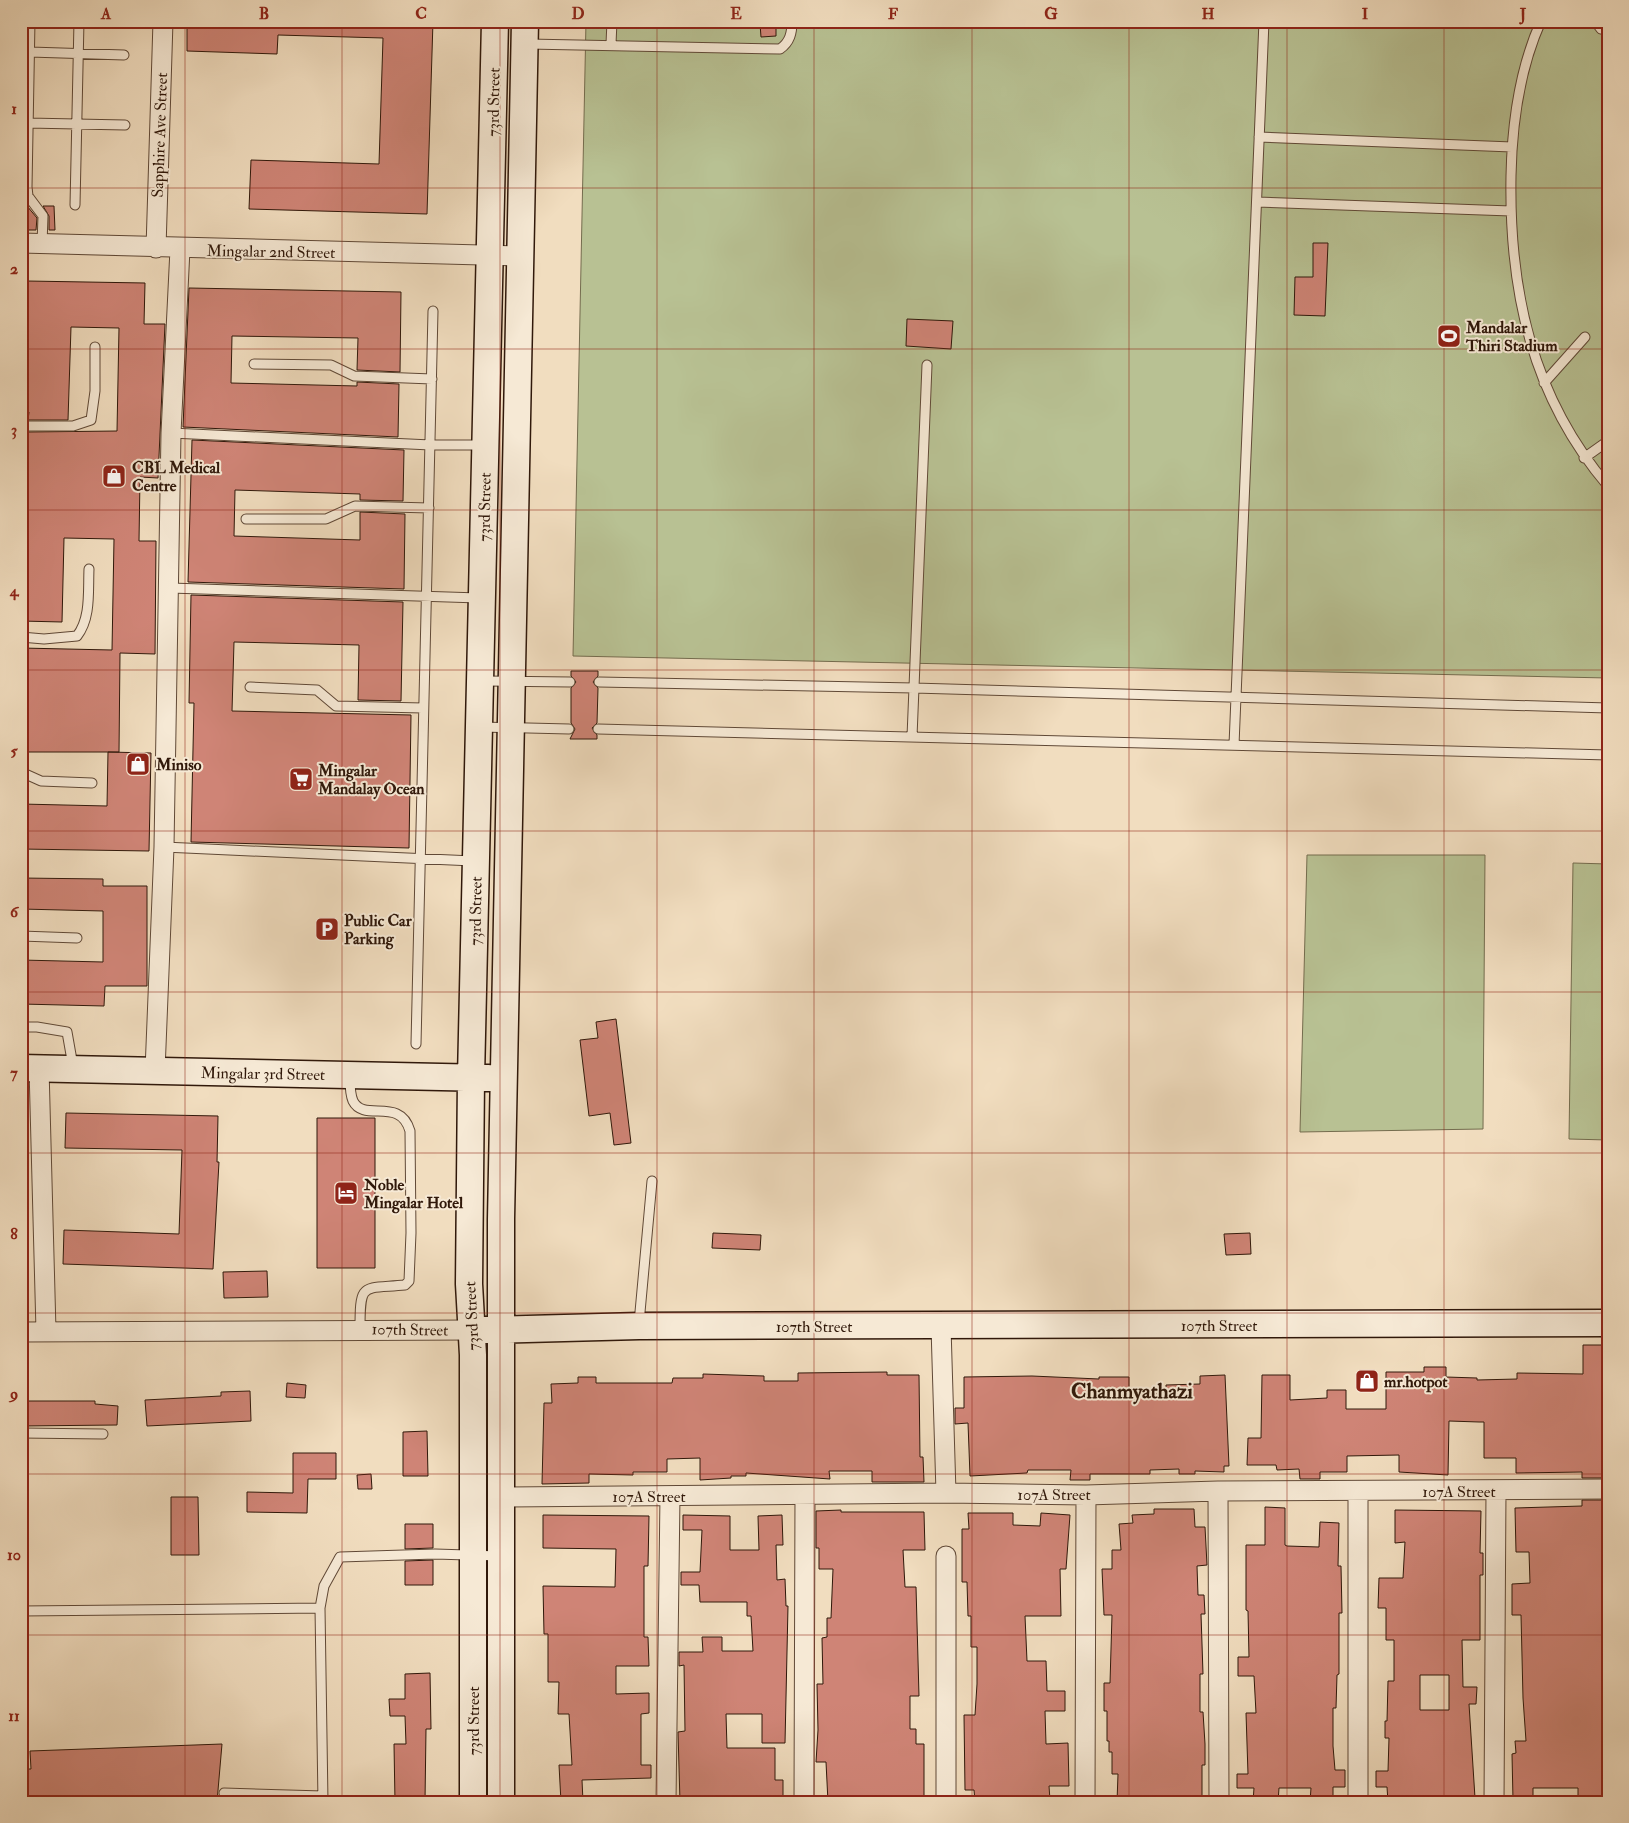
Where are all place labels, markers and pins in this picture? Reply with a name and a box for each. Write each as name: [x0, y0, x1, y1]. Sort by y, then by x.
place label: Mandalar Thiri Stadium: [1465, 318, 1558, 356]
sports icon: Mandalar Thiri Stadium: [1436, 323, 1462, 349]
place label: CBL Medical Centre: [132, 458, 221, 496]
shop icon: CBL Medical Centre: [101, 463, 127, 489]
shop icon: Miniso: [125, 751, 151, 777]
place label: Miniso: [155, 755, 202, 775]
place label: Mingalar Mandalay Ocean: [317, 761, 425, 800]
supermarket icon: Mingalar Mandalay Ocean: [288, 766, 314, 792]
place label: Public Car Parking: [344, 911, 413, 950]
parking icon: Public Car Parking: [314, 916, 340, 942]
place label: Noble Mingalar Hotel: [363, 1175, 464, 1214]
hotel icon: Noble Mingalar Hotel: [333, 1180, 359, 1206]
shop icon: mr.hotpot: [1354, 1368, 1380, 1394]
place label: mr.hotpot: [1384, 1372, 1448, 1393]

